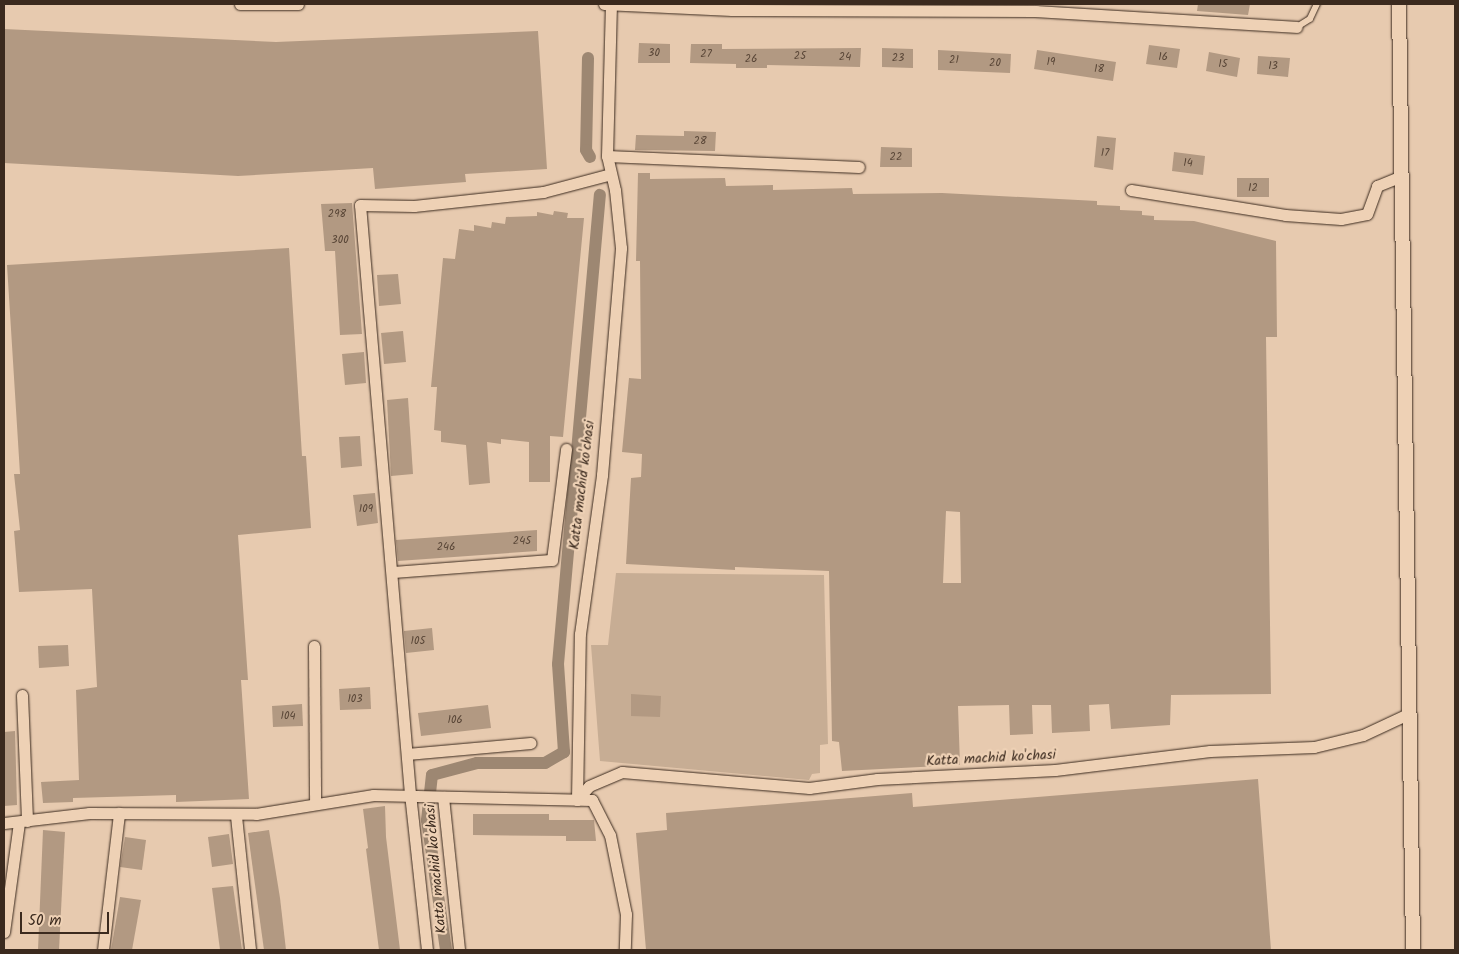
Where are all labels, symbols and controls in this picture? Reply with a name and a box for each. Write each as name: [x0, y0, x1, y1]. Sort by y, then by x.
house number: 30: [648, 46, 660, 60]
house number: 27: [700, 47, 712, 61]
house number: 25: [794, 49, 806, 63]
house number: 24: [839, 50, 851, 64]
house number: 16: [1158, 50, 1168, 64]
house number: 23: [892, 51, 904, 65]
house number: 26: [745, 52, 757, 66]
house number: 21: [949, 53, 959, 67]
house number: 19: [1047, 55, 1055, 69]
house number: 20: [989, 56, 1001, 70]
house number: 15: [1218, 57, 1228, 71]
house number: 13: [1268, 59, 1278, 73]
house number: 18: [1094, 62, 1104, 76]
house number: 28: [693, 134, 707, 148]
house number: 17: [1101, 146, 1109, 160]
house number: 22: [890, 150, 902, 164]
house number: 14: [1183, 156, 1193, 170]
house number: 12: [1248, 181, 1258, 195]
house number: 298: [328, 207, 346, 221]
house number: 300: [331, 233, 349, 247]
street label: Katta machid ko'chasi: [566, 420, 598, 550]
house number: 109: [359, 502, 373, 516]
house number: 245: [513, 534, 531, 548]
house number: 246: [437, 540, 455, 554]
house number: 105: [411, 634, 425, 648]
house number: 103: [347, 692, 363, 706]
house number: 104: [280, 709, 296, 723]
house number: 106: [447, 713, 463, 727]
street label: Katta machid ko'chasi: [926, 746, 1056, 770]
street label: Katta machid ko'chasi: [422, 804, 450, 934]
scale bar: [22, 902, 111, 934]
text: 50 m: [28, 909, 62, 933]

